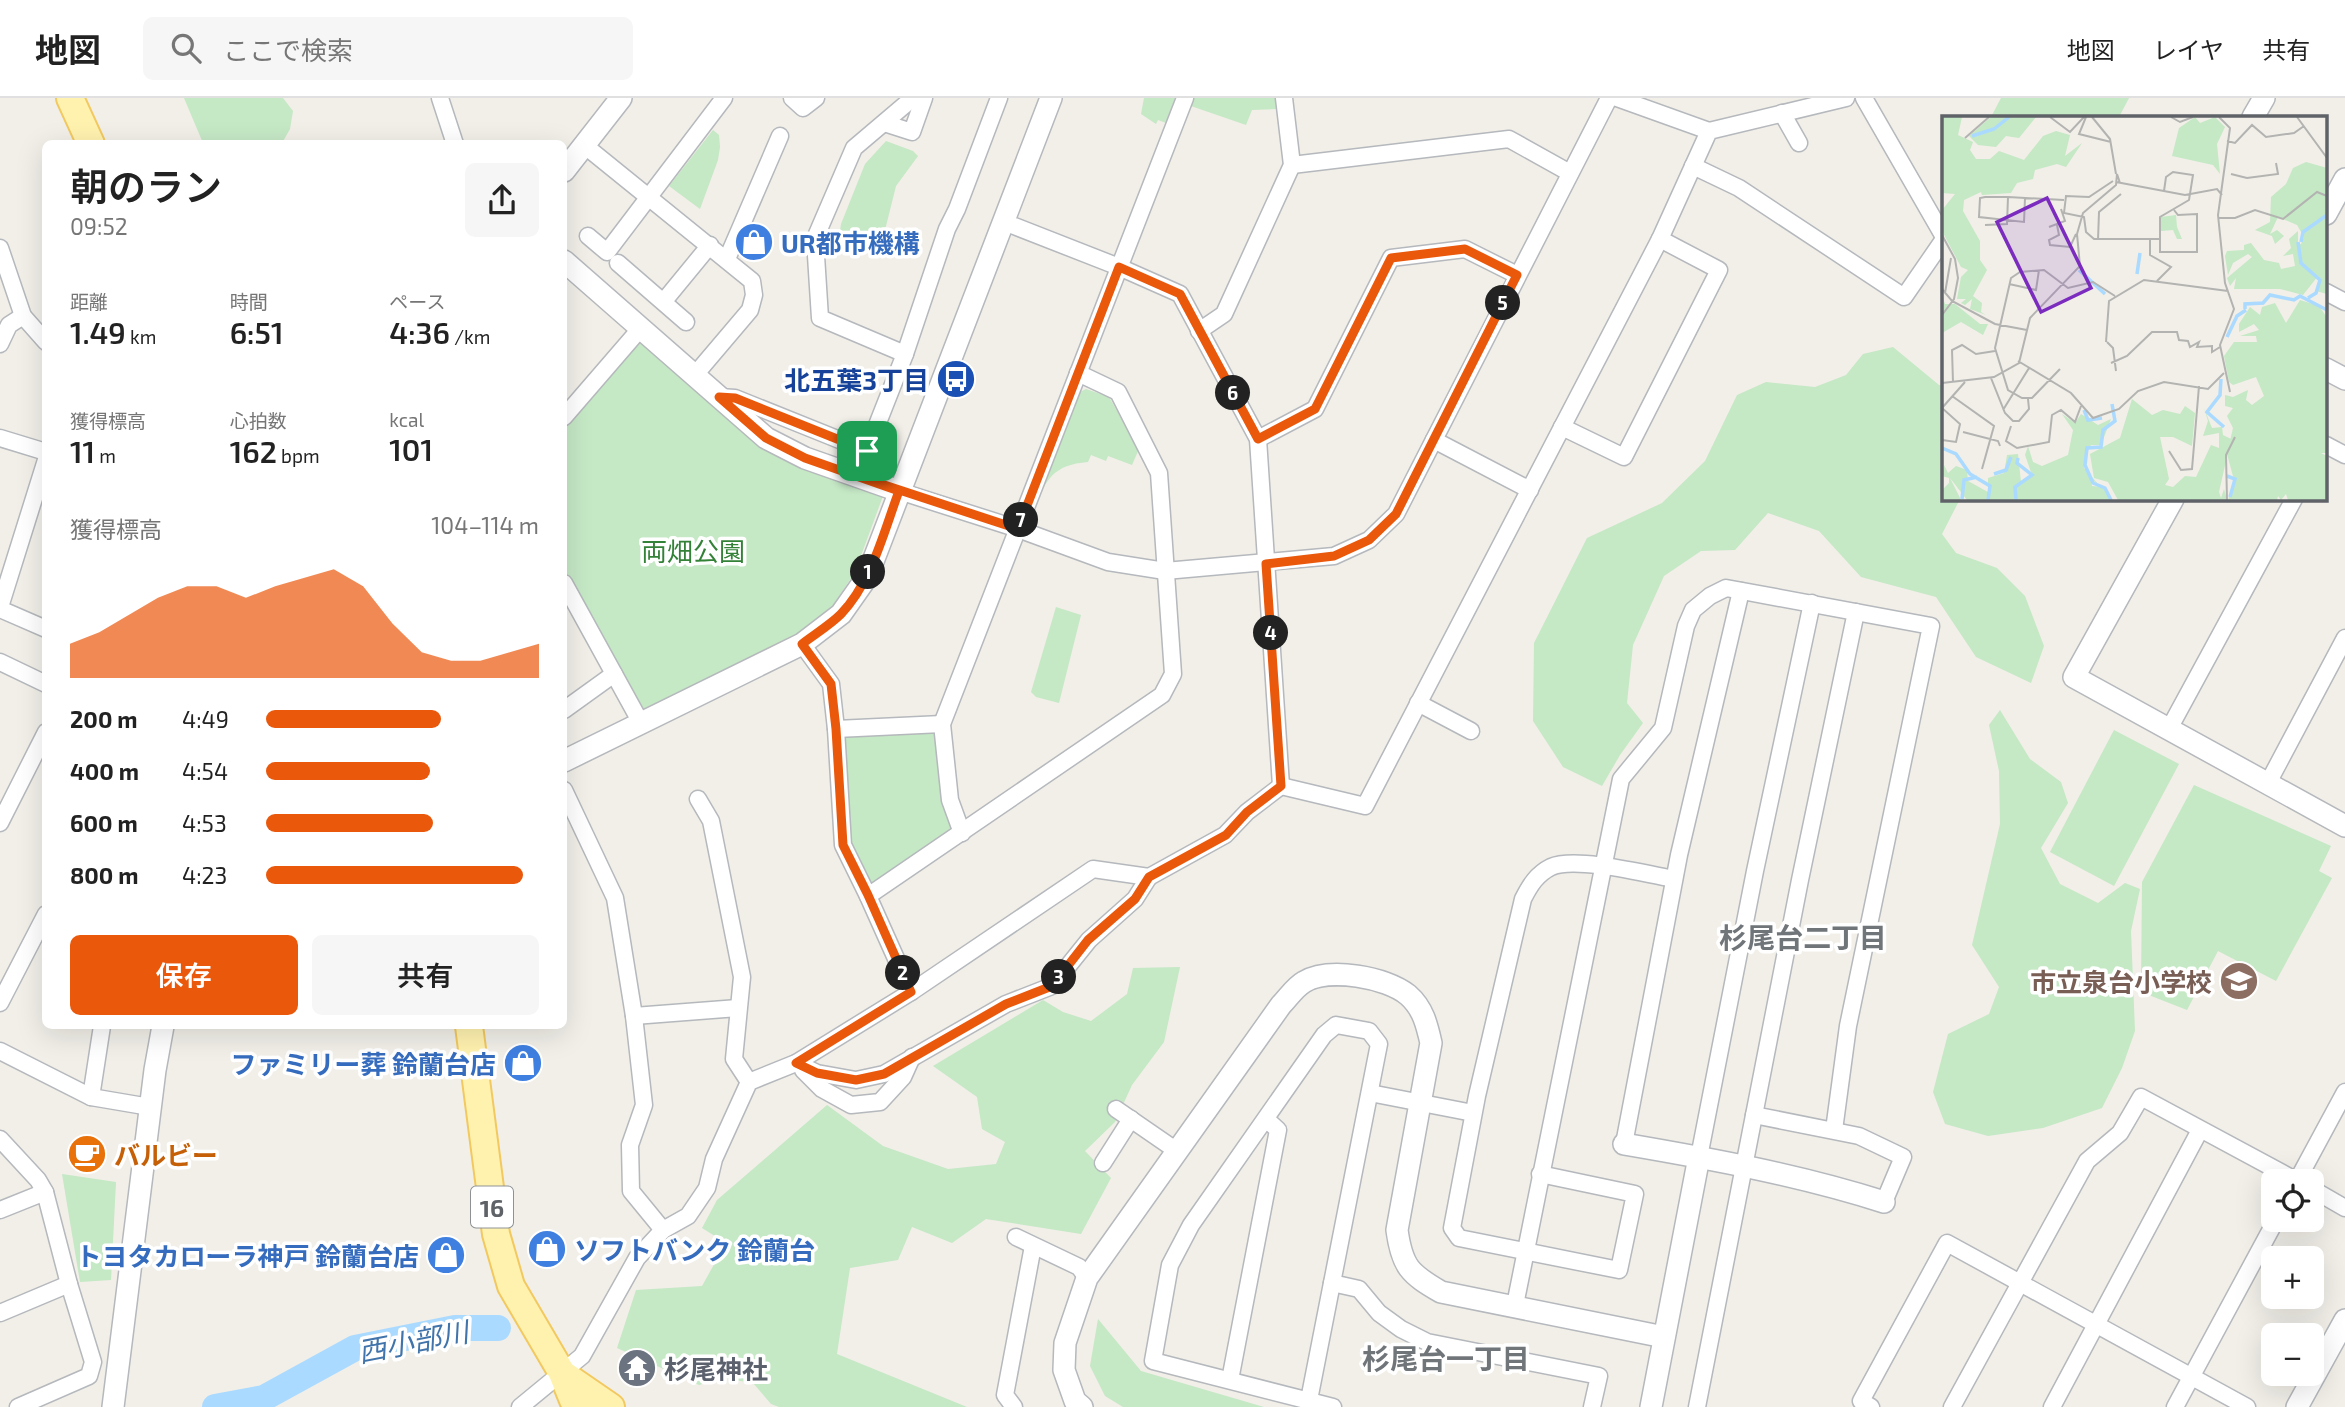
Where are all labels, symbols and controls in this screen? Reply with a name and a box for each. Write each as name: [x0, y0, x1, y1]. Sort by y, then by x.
search box: [143, 17, 633, 80]
text: 地図: [35, 29, 101, 69]
icon: search: [167, 29, 205, 67]
text: ここで検索: [223, 34, 353, 65]
text: 地図: [2067, 35, 2115, 64]
text: レイヤ: [2153, 35, 2224, 64]
text: 共有: [2262, 35, 2310, 64]
inset map: [1942, 116, 2328, 500]
text: 朝のラン: [70, 163, 222, 209]
button: share: [465, 163, 539, 237]
text: 09:52: [70, 212, 128, 240]
shop icon: UR都市機構: [733, 221, 775, 263]
place label: UR都市機構: [781, 227, 920, 258]
pin: 5: [1486, 286, 1520, 320]
text: 距離: [70, 290, 108, 313]
text: 時間: [230, 290, 268, 313]
text: ペース: [389, 290, 445, 313]
text: 5: [1497, 291, 1508, 314]
text: 1.49: [70, 314, 126, 350]
text: 6:51: [230, 314, 283, 350]
text: 4:36: [389, 314, 450, 350]
text: km: [126, 325, 156, 348]
text: /km: [450, 325, 490, 348]
bus stop icon: 北五葉3丁目: [935, 358, 977, 400]
place label: 北五葉3丁目: [784, 364, 929, 395]
pin: 6: [1216, 376, 1250, 410]
text: 6: [1227, 381, 1238, 404]
text: kcal: [389, 408, 424, 431]
text: 獲得標高: [70, 409, 146, 432]
text: 心拍数: [230, 409, 287, 432]
pin: [837, 421, 897, 481]
text: 101: [389, 431, 433, 467]
icon: arrive: [848, 432, 886, 470]
text: 11: [70, 433, 95, 469]
text: 162: [230, 433, 277, 469]
text: m: [95, 444, 116, 467]
text: bpm: [277, 444, 320, 467]
pin: 7: [1004, 502, 1038, 538]
text: 7: [1015, 508, 1026, 531]
text: 104–114 m: [431, 511, 539, 539]
text: 獲得標高: [70, 515, 162, 543]
park label: 両畑公園: [641, 535, 745, 566]
pin: 1: [850, 554, 886, 589]
text: 1: [863, 560, 872, 583]
pin: 4: [1254, 616, 1288, 650]
text: 4: [1264, 621, 1277, 644]
text: 200 m: [70, 705, 138, 733]
text: 4:49: [182, 705, 229, 733]
text: 400 m: [70, 757, 139, 785]
text: 4:54: [182, 757, 228, 785]
text: 600 m: [70, 809, 138, 837]
text: 4:53: [182, 809, 227, 837]
text: 800 m: [70, 861, 139, 889]
text: 4:23: [182, 861, 227, 889]
district label: 杉尾台二丁目: [1719, 920, 1887, 954]
button: 保存: [70, 935, 298, 1015]
button: 共有: [312, 935, 539, 1015]
pin: 2: [886, 956, 920, 990]
pin: 3: [1042, 960, 1076, 994]
school or university icon: 市立泉台小学校: [2218, 960, 2260, 1002]
text: 2: [897, 961, 908, 984]
text: 3: [1053, 965, 1064, 988]
place label: 市立泉台小学校: [2030, 966, 2212, 997]
shop icon: ファミリー葬 鈴蘭台店: [502, 1042, 544, 1084]
place label: ファミリー葬 鈴蘭台店: [230, 1048, 496, 1079]
cafe icon: バルビー: [66, 1133, 108, 1175]
place label: バルビー: [114, 1139, 218, 1170]
map controls: [2261, 1169, 2324, 1386]
button: locate: [2261, 1169, 2324, 1232]
road number: 16: [471, 1186, 513, 1227]
shop icon: ソフトバンク 鈴蘭台: [526, 1228, 568, 1270]
shop icon: トヨタカローラ神戸 鈴蘭台店: [425, 1234, 467, 1276]
place label: ソフトバンク 鈴蘭台: [574, 1234, 815, 1265]
place label: トヨタカローラ神戸 鈴蘭台店: [75, 1240, 419, 1271]
button: +: [2261, 1246, 2324, 1309]
water label: 西小部川: [355, 1313, 474, 1368]
button: −: [2261, 1323, 2324, 1386]
district label: 杉尾台一丁目: [1362, 1341, 1530, 1375]
temple icon: 杉尾神社: [616, 1347, 658, 1389]
place label: 杉尾神社: [664, 1353, 768, 1384]

